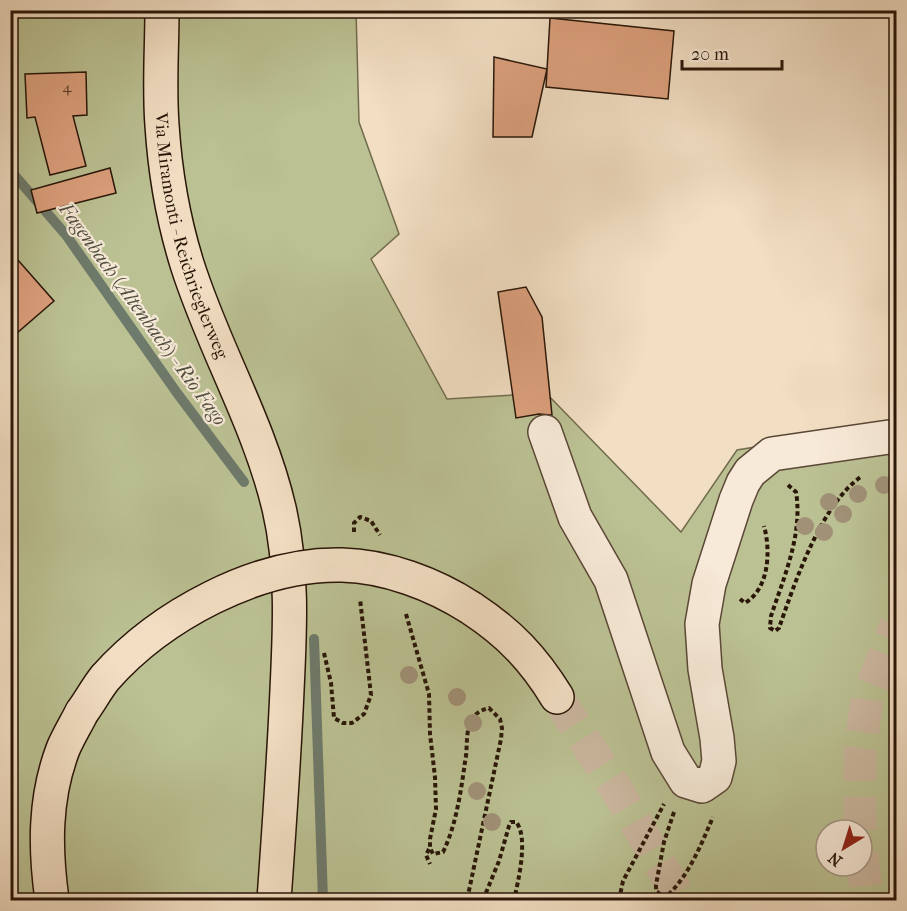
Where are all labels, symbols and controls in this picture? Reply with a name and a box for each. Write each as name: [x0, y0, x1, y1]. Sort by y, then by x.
scale bar: [682, 33, 782, 71]
text: 20 m: [691, 44, 729, 65]
house number: 4: [63, 78, 73, 96]
street label: Via Miramonti - Reichrieglerweg: [151, 111, 233, 362]
water label: Fagenbach (Altenbach) - Rio Fago: [54, 197, 232, 430]
north arrow: [814, 818, 874, 878]
text: N: [824, 848, 846, 871]

